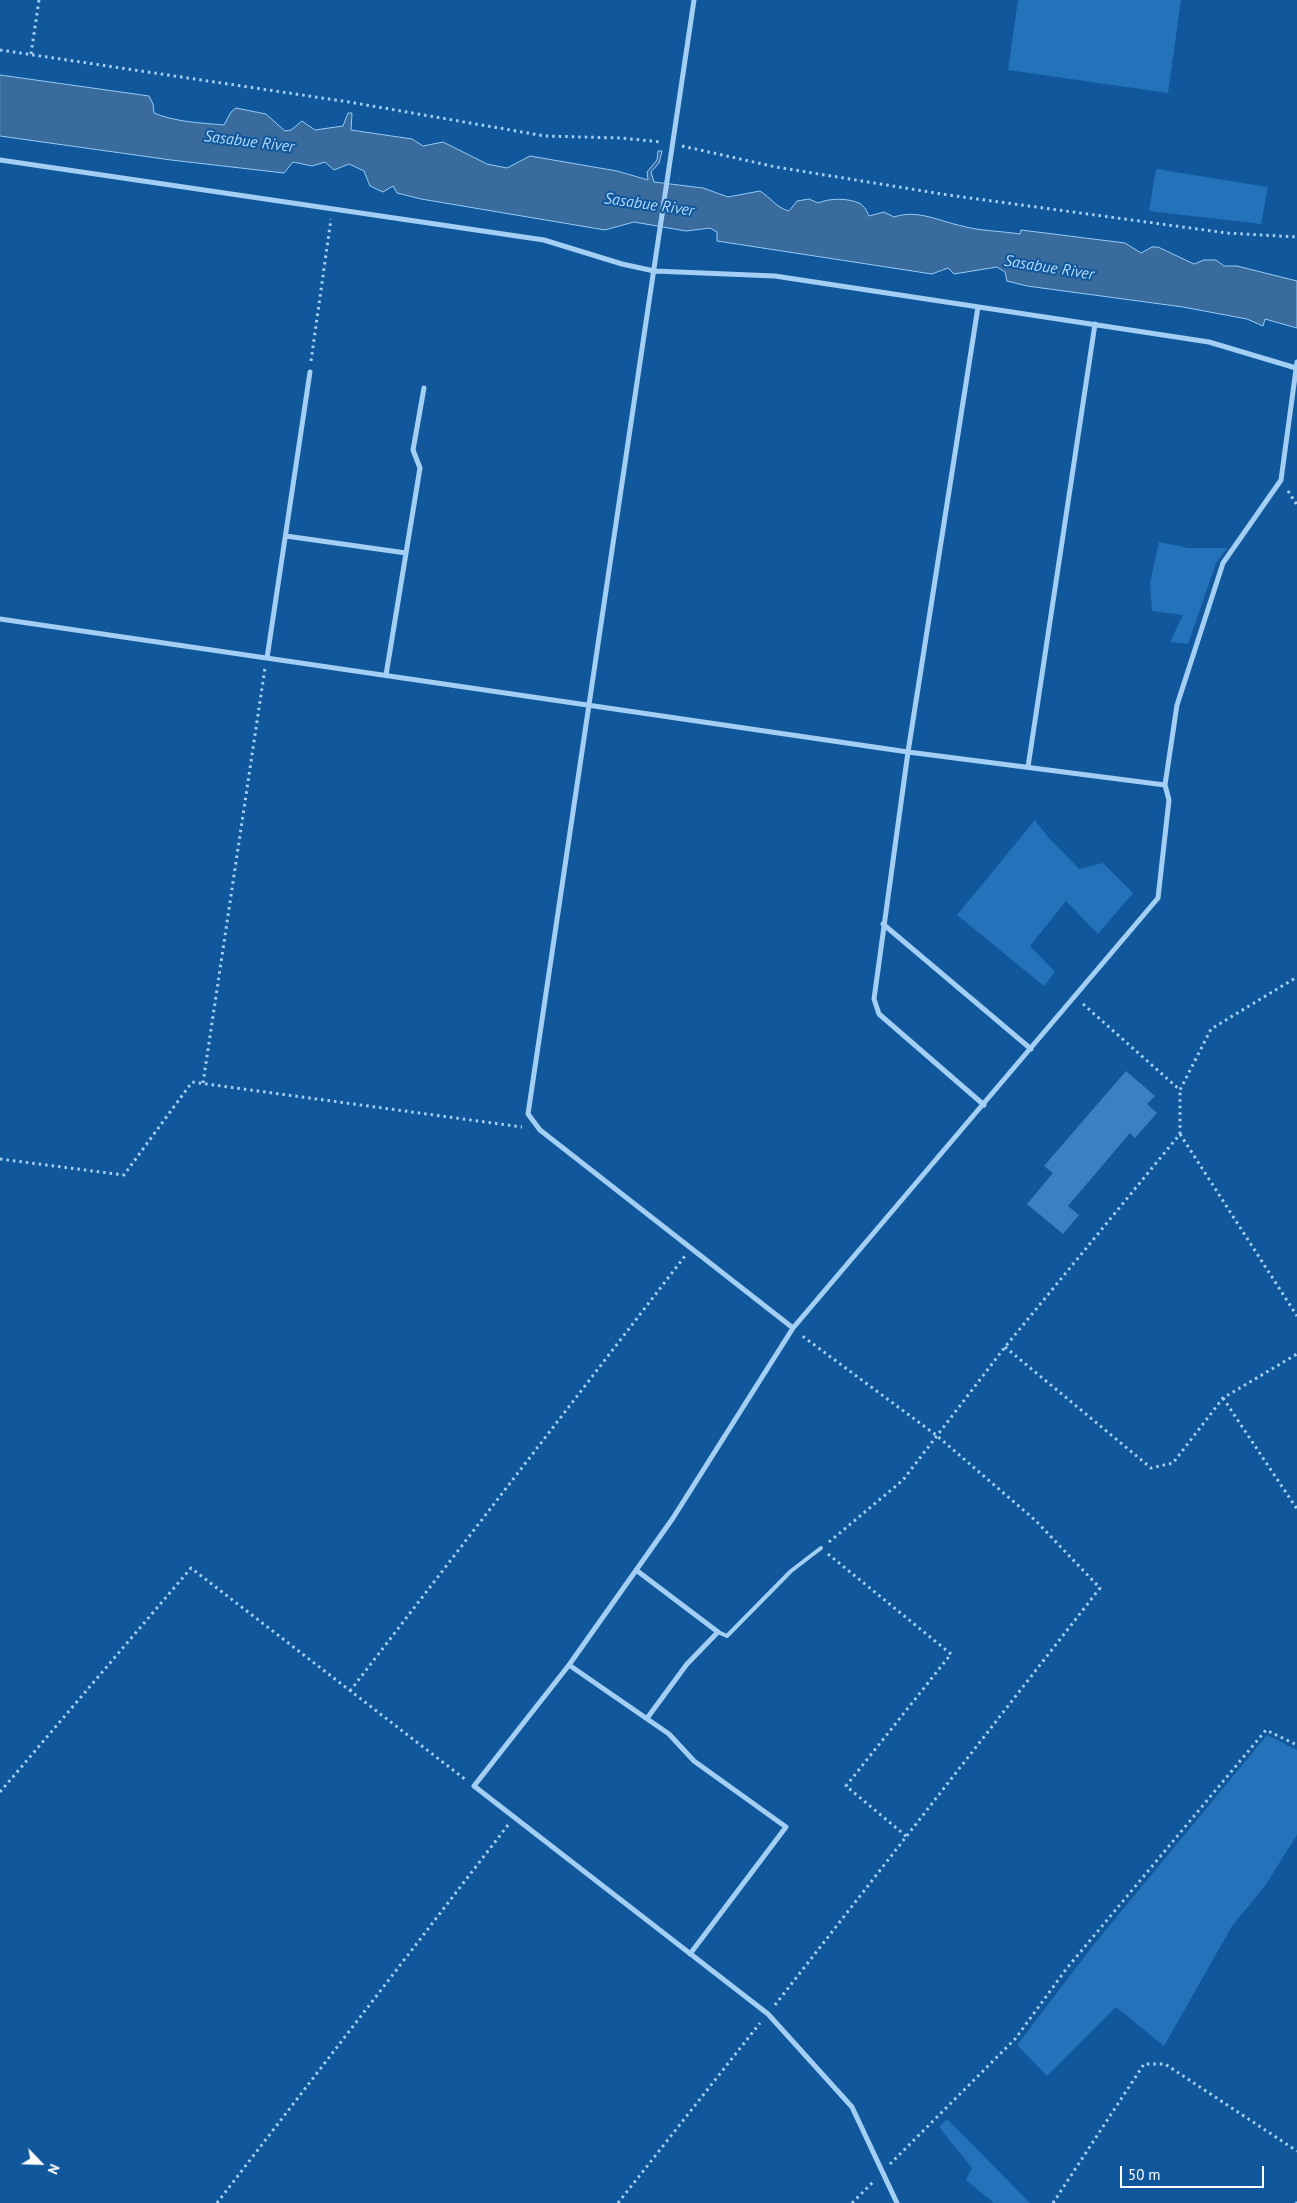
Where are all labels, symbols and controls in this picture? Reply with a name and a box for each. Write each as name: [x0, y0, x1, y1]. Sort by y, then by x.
water label: Sasabue River: [203, 127, 295, 157]
water label: Sasabue River: [603, 189, 695, 221]
water label: Sasabue River: [1003, 251, 1095, 285]
north arrow: [15, 2138, 65, 2188]
scale bar: [1122, 2156, 1266, 2188]
text: N: [44, 2161, 64, 2177]
text: 50 m: [1128, 2165, 1161, 2184]

